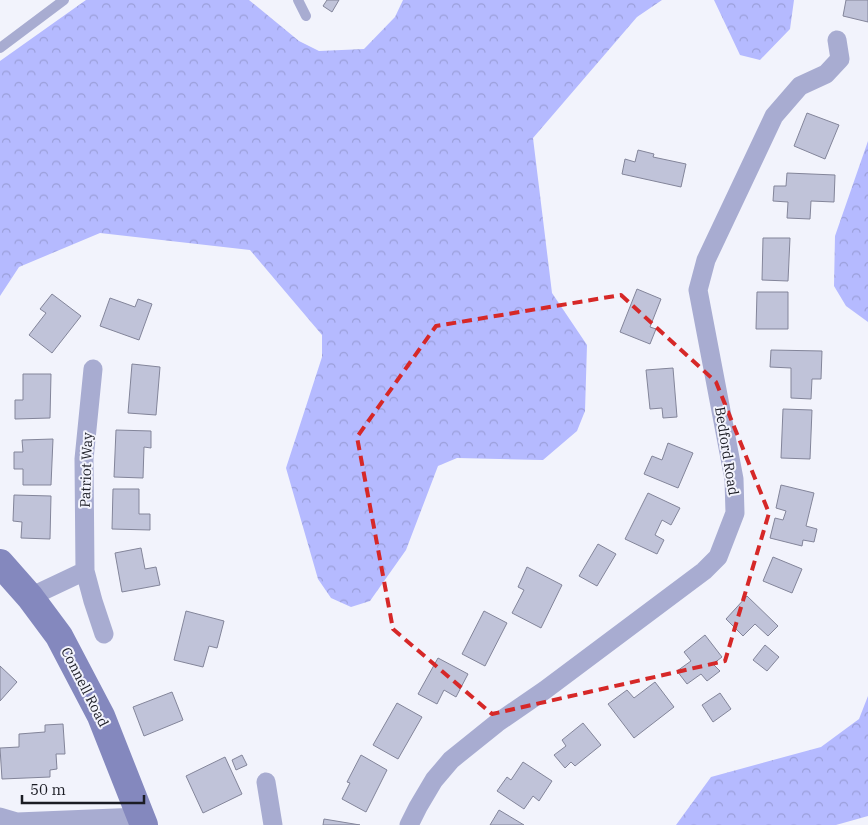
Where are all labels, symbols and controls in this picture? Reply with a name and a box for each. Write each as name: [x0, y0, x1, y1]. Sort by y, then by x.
street label: Bedford Road: [711, 405, 743, 497]
street label: Patriot Way: [76, 432, 96, 508]
street label: Connell Road: [57, 644, 113, 730]
scale bar: [22, 772, 145, 804]
text: 50 m: [30, 780, 66, 799]

